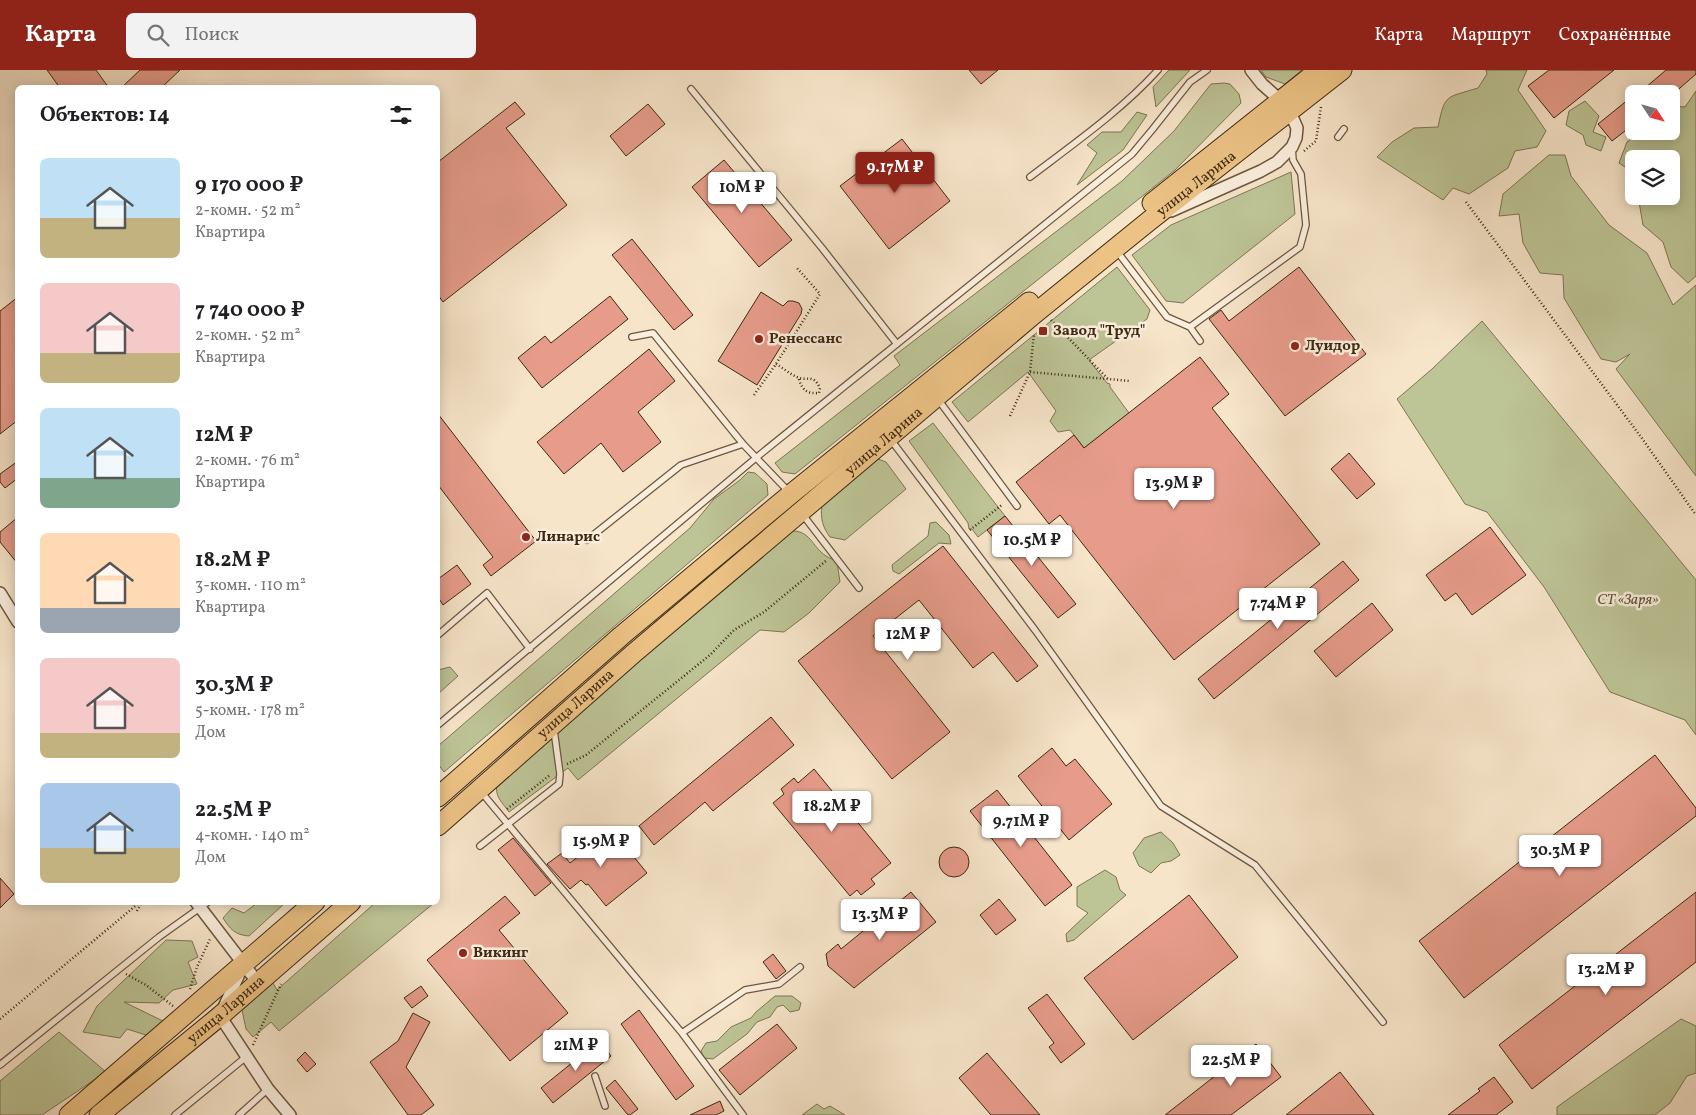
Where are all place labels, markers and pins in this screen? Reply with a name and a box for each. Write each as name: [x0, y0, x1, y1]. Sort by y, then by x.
pin: 9.17M ₽: [849, 152, 941, 194]
pin: 10M ₽: [707, 172, 777, 214]
place label: Завод "Труд": [1053, 321, 1145, 342]
marker: Завод "Труд": [1037, 325, 1049, 337]
place label: Ренессанс: [769, 329, 842, 350]
marker: Ренессанс: [753, 333, 765, 345]
place label: Луидор: [1305, 336, 1360, 357]
marker: Луидор: [1289, 340, 1301, 352]
pin: 13.9M ₽: [1128, 468, 1220, 510]
pin: 10.5M ₽: [986, 524, 1078, 567]
place label: Линарис: [536, 527, 600, 548]
marker: Линарис: [520, 531, 532, 543]
pin: 7.74M ₽: [1232, 588, 1324, 630]
pin: 12M ₽: [873, 618, 943, 661]
pin: 18.2M ₽: [786, 790, 878, 833]
pin: 9.71M ₽: [975, 806, 1067, 848]
pin: 15.9M ₽: [555, 826, 647, 868]
pin: 30.3M ₽: [1514, 834, 1606, 877]
pin: 13.3M ₽: [834, 898, 926, 941]
place label: Викинг: [473, 943, 529, 964]
marker: Викинг: [457, 947, 469, 959]
pin: 13.2M ₽: [1560, 954, 1652, 996]
pin: 21M ₽: [541, 1030, 611, 1072]
pin: 22.5M ₽: [1185, 1044, 1277, 1087]

